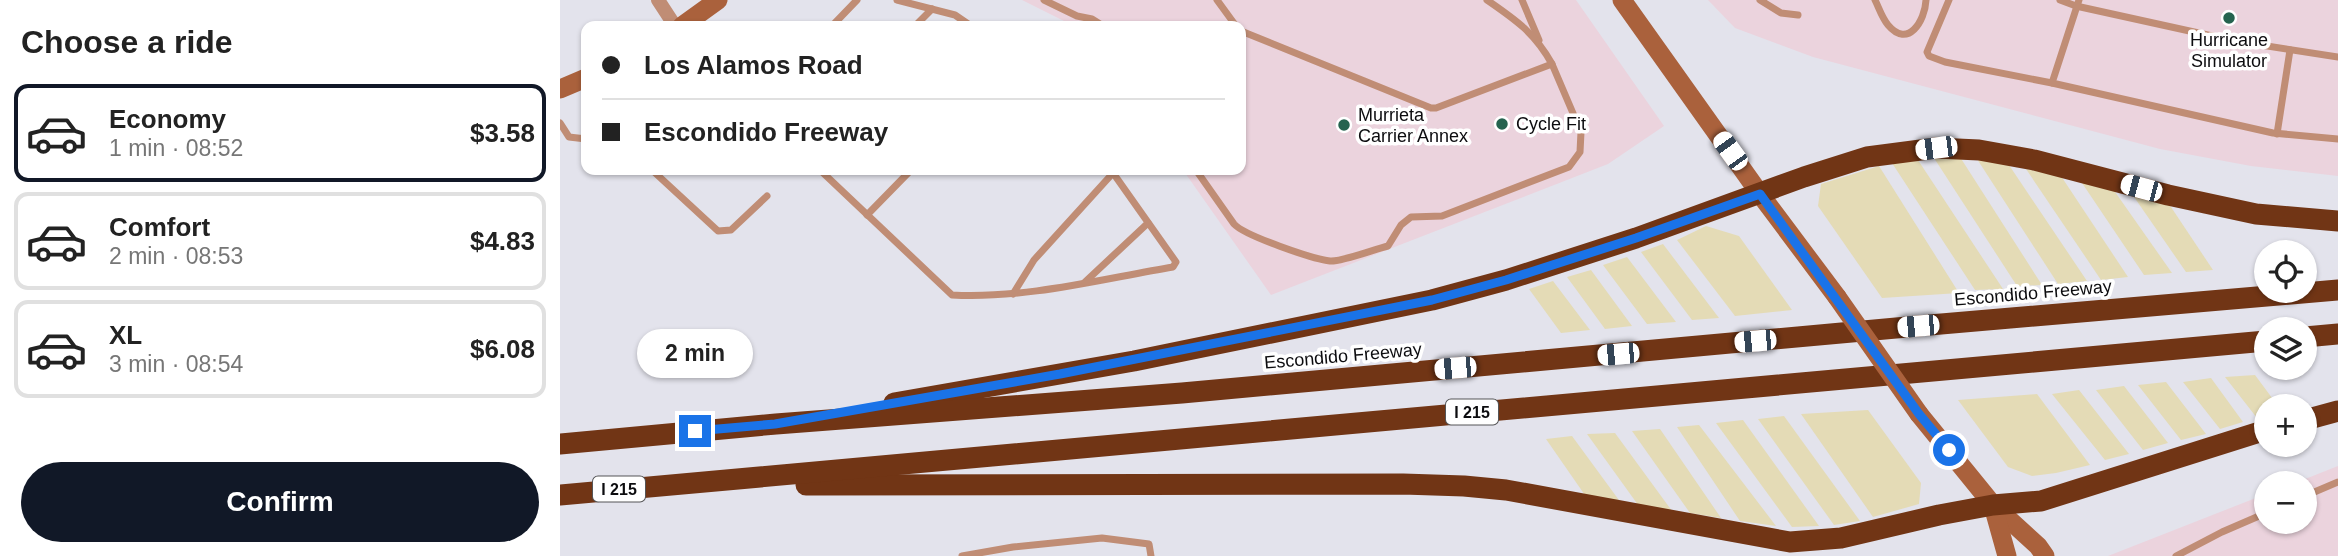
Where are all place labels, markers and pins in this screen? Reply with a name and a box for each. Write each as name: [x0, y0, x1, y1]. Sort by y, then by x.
marker: Hurricane Simulator: [2221, 10, 2237, 26]
place label: Hurricane Simulator: [2190, 30, 2268, 71]
place label: Murrieta Carrier Annex: [1358, 105, 1468, 146]
place label: Cycle Fit: [1516, 114, 1586, 134]
marker: Cycle Fit: [1494, 116, 1510, 132]
marker: Murrieta Carrier Annex: [1336, 117, 1352, 133]

